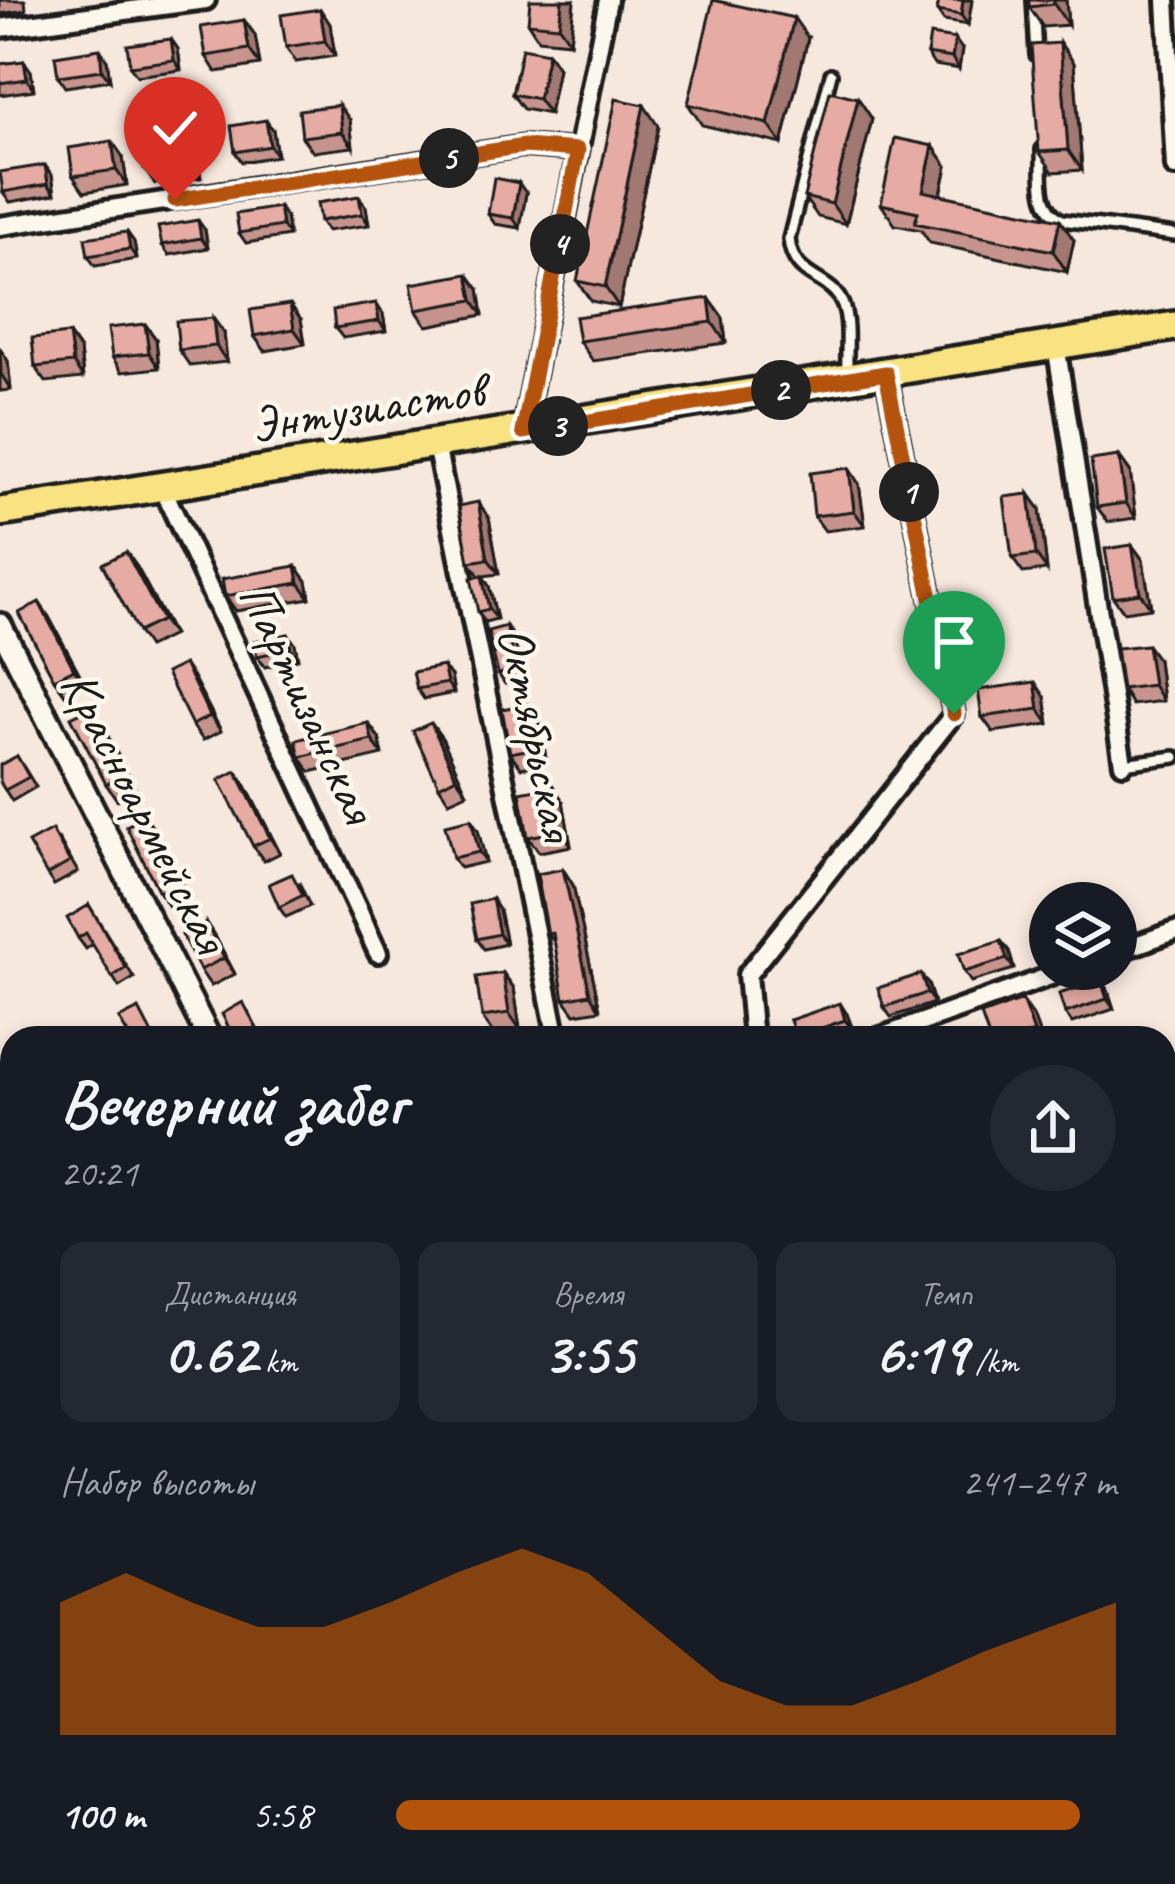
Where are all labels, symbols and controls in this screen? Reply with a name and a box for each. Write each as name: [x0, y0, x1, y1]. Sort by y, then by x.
pin: [124, 77, 226, 200]
icon: check: [142, 95, 208, 161]
pin: 5: [419, 128, 479, 188]
text: 5: [442, 137, 456, 179]
pin: 4: [530, 214, 590, 274]
text: 4: [553, 223, 567, 265]
street label: Энтузиастов: [246, 356, 497, 457]
pin: 2: [751, 360, 811, 420]
text: 2: [774, 369, 788, 411]
pin: 3: [528, 396, 588, 456]
text: 3: [551, 405, 565, 447]
pin: 1: [879, 462, 939, 522]
text: 1: [902, 471, 916, 513]
street label: Партизанская: [225, 572, 393, 835]
pin: [903, 591, 1005, 714]
icon: arrive: [921, 609, 987, 675]
street label: Октябрьская: [483, 620, 592, 849]
street label: Красноармейская: [47, 660, 245, 965]
map controls: [1029, 882, 1137, 990]
button: layers: [1029, 882, 1137, 990]
text: Вечерний забег: [60, 1062, 405, 1145]
button: share: [990, 1065, 1116, 1191]
text: 20:21: [60, 1149, 138, 1198]
text: Дистанция: [164, 1273, 296, 1315]
text: Время: [553, 1273, 623, 1315]
text: Темп: [919, 1273, 973, 1315]
text: 0.62: [163, 1315, 257, 1391]
text: 3:55: [543, 1315, 633, 1391]
text: 6:19: [874, 1315, 967, 1391]
text: km: [257, 1341, 297, 1383]
text: /km: [967, 1341, 1018, 1383]
text: Набор высоты: [60, 1458, 254, 1507]
text: 241–247 m: [962, 1458, 1116, 1507]
text: 100 m: [60, 1791, 144, 1840]
text: 5:58: [252, 1791, 312, 1840]

